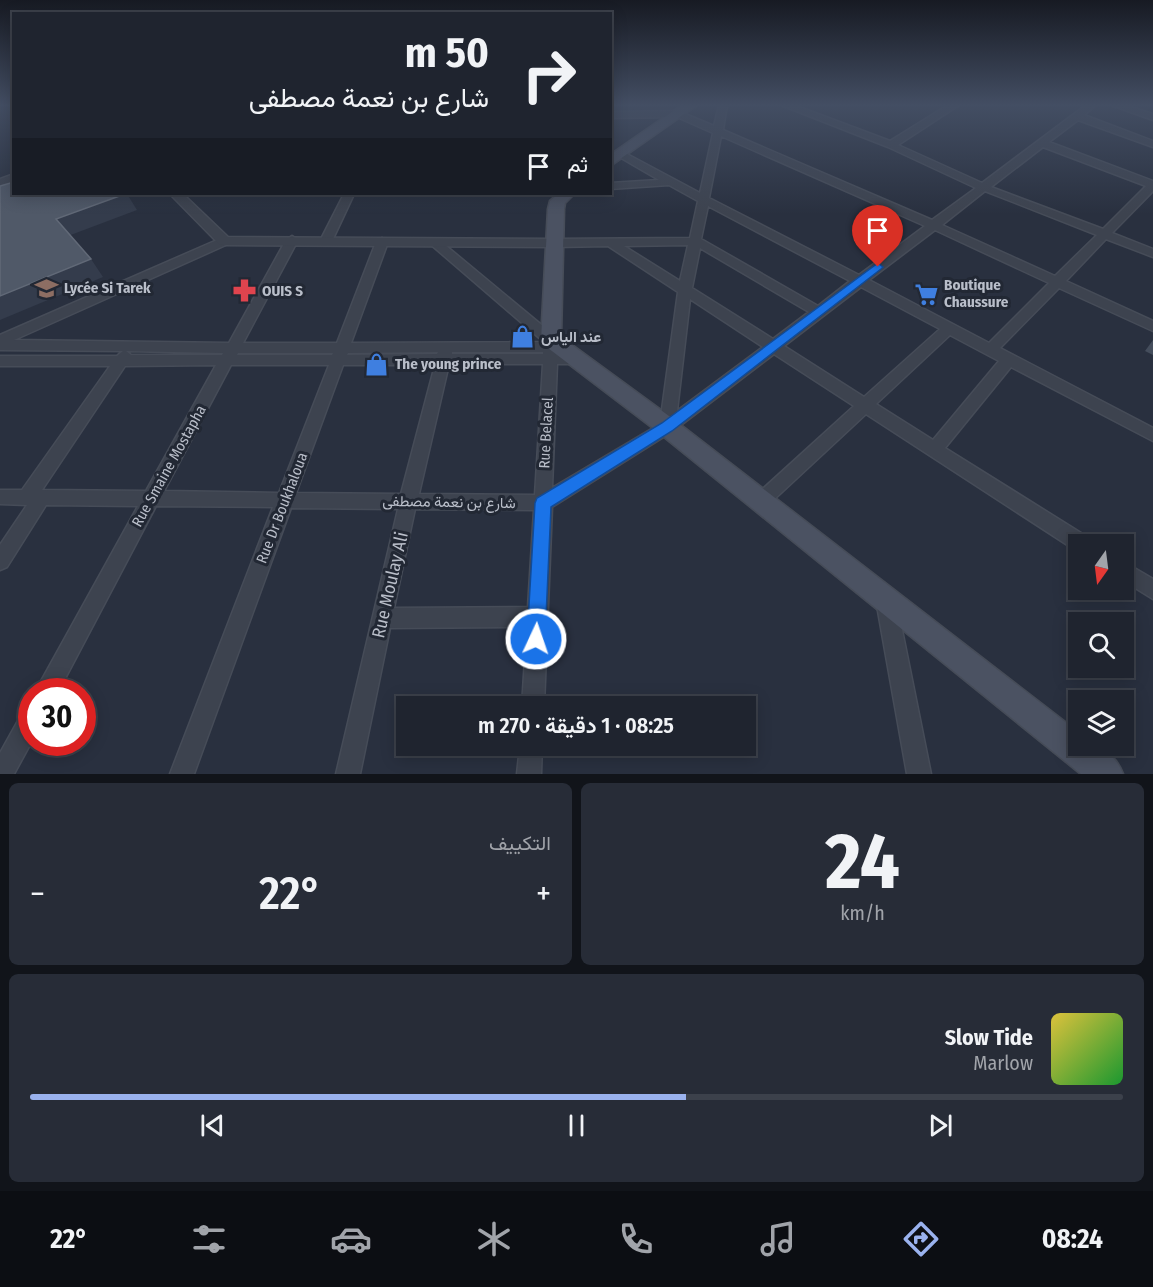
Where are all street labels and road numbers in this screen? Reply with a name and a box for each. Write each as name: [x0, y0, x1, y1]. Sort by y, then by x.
street label: Rue Belacel: [535, 397, 557, 469]
street label: Rue Smaine Mostapha: [128, 402, 210, 530]
street label: Rue Dr Boukhaloua: [253, 450, 311, 566]
street label: شارع بن نعمة مصطفى: [382, 492, 516, 514]
street label: Rue Moulay Ali: [367, 530, 413, 640]

